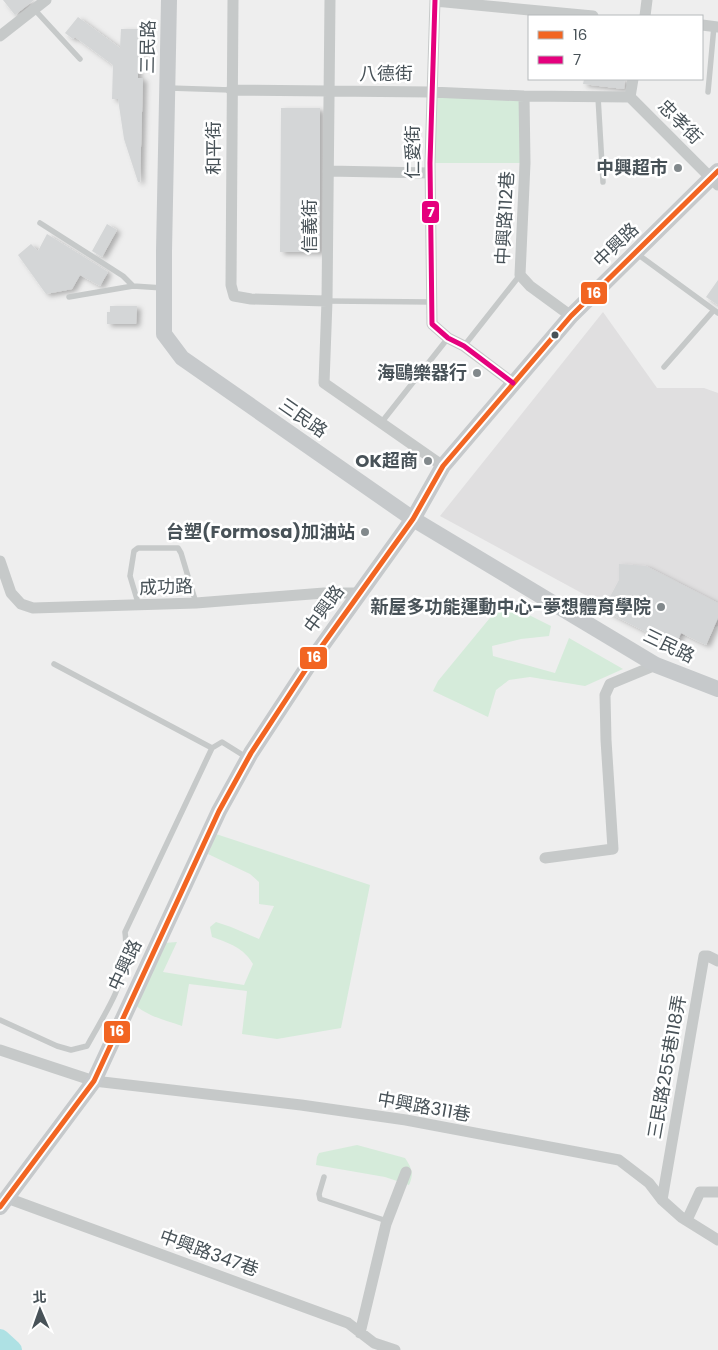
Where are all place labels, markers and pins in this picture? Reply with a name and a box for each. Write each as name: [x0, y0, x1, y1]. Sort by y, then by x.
place label: 中興超市: [596, 155, 668, 180]
marker: 中興超市: [672, 162, 684, 174]
unlabelled marker: [550, 330, 560, 340]
place label: 海鷗樂器行: [377, 360, 467, 385]
marker: 海鷗樂器行: [471, 367, 483, 379]
place label: OK超商: [355, 448, 418, 473]
marker: OK超商: [422, 455, 434, 467]
place label: 台塑(Formosa)加油站: [166, 519, 355, 544]
marker: 台塑(Formosa)加油站: [359, 526, 371, 538]
place label: 新屋多功能運動中心-夢想體育學院: [371, 594, 651, 619]
marker: 新屋多功能運動中心-夢想體育學院: [655, 601, 667, 613]

